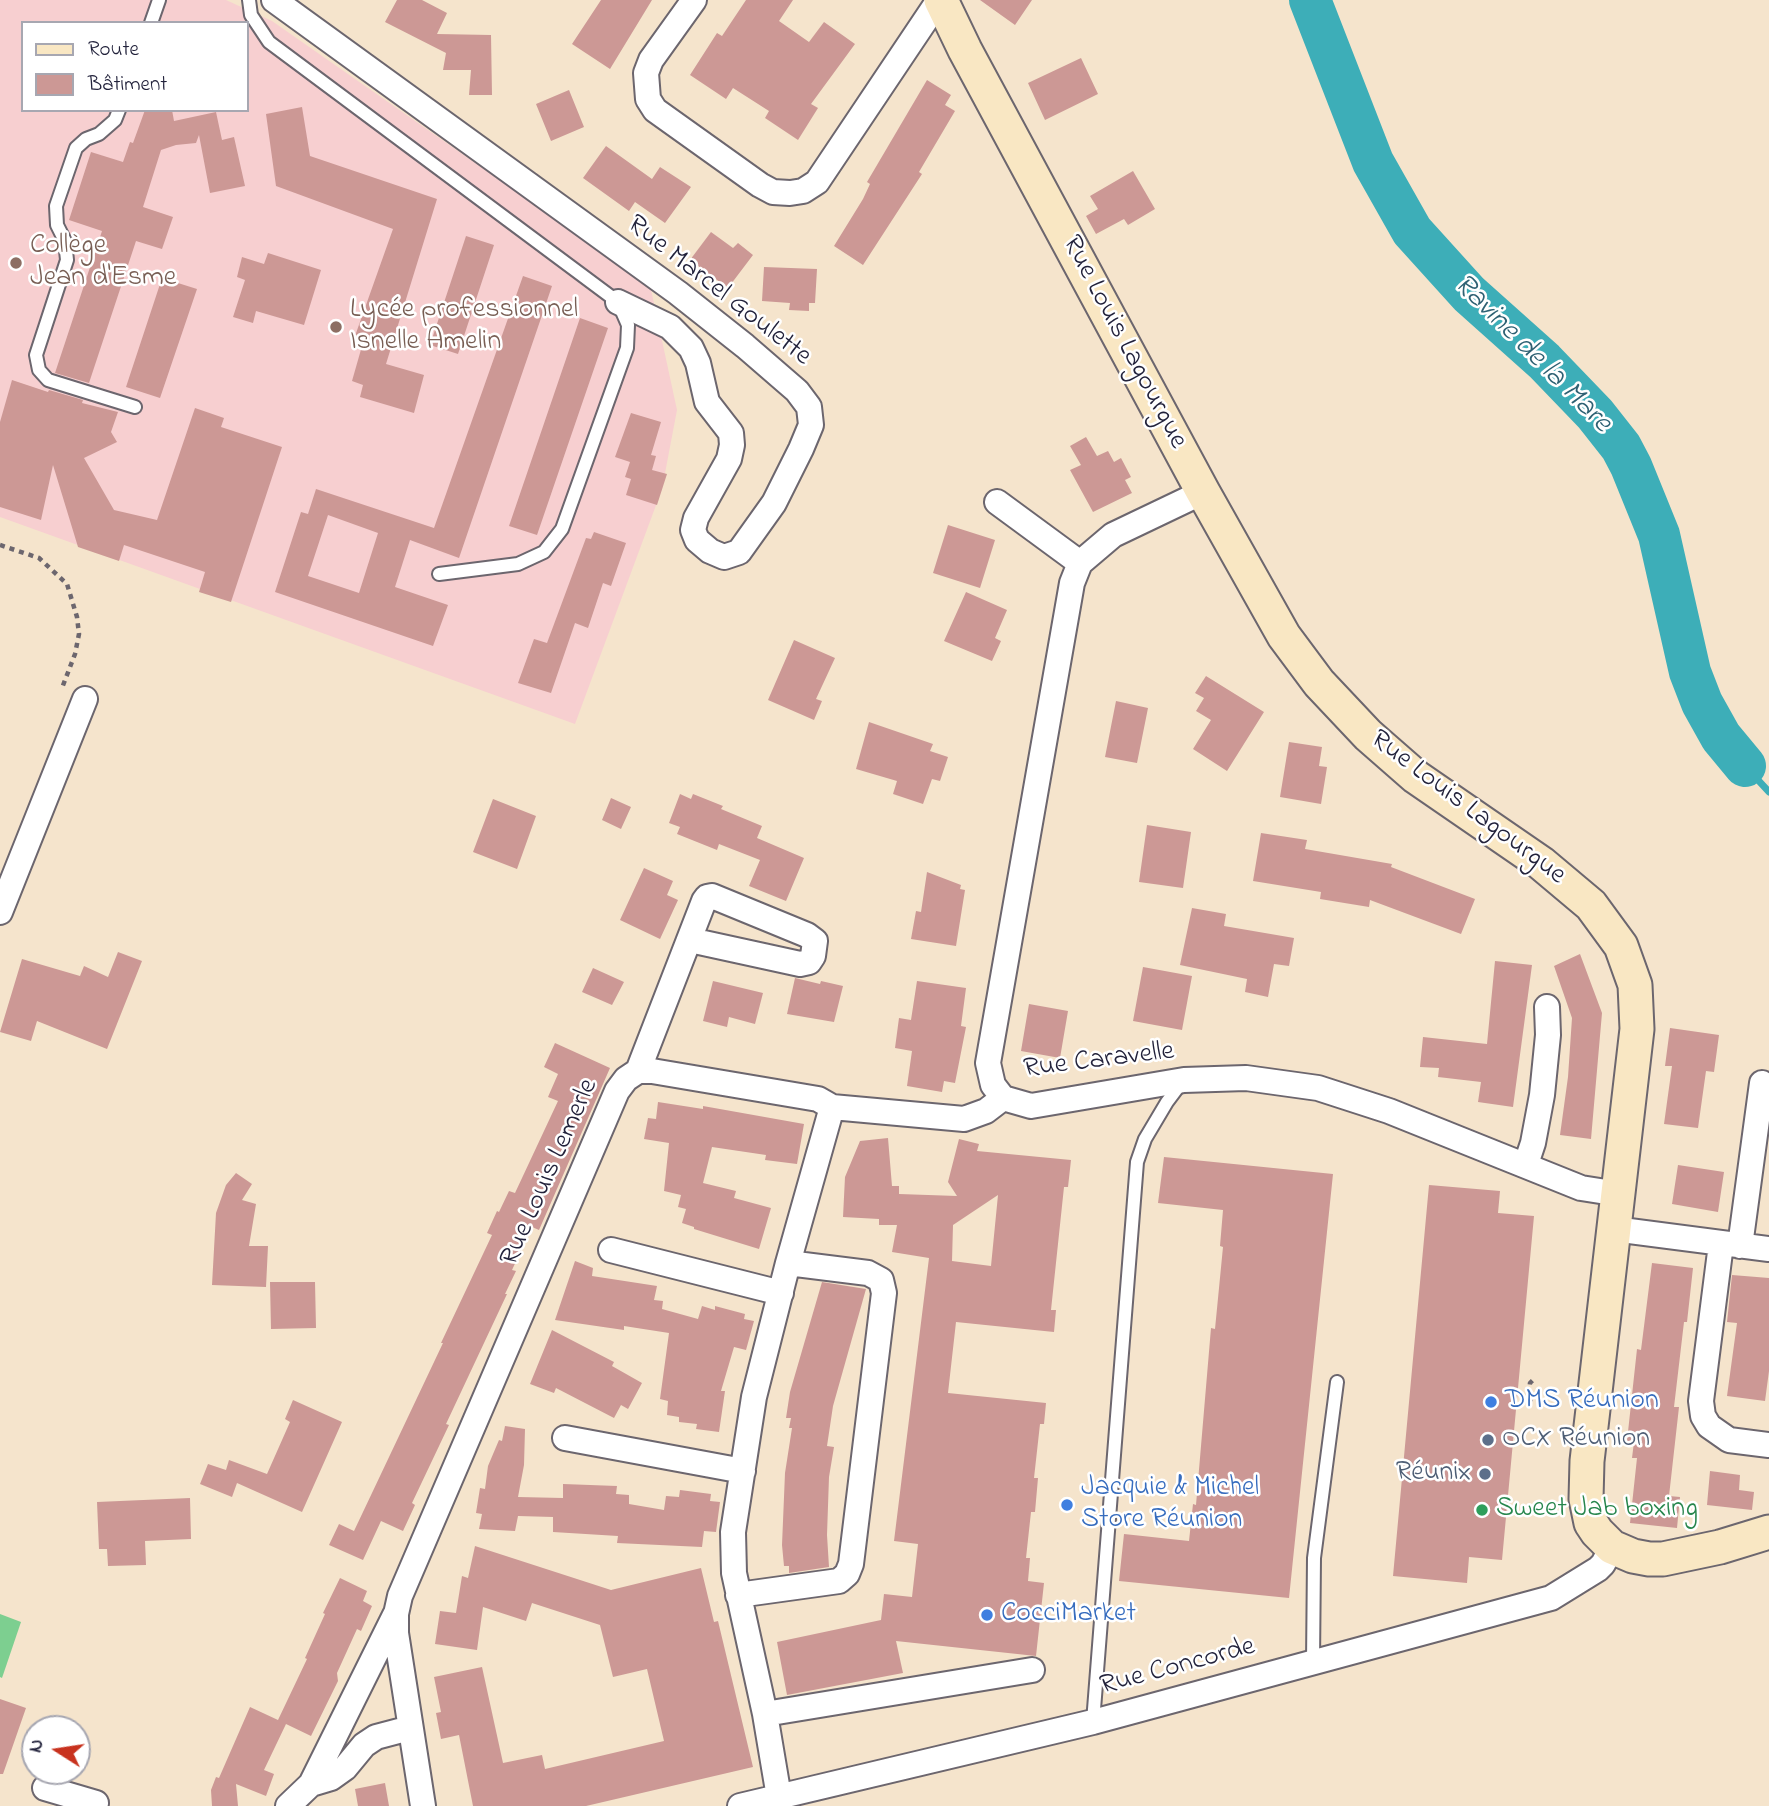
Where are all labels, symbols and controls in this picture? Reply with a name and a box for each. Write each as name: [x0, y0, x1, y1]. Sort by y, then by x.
legend: [21, 21, 248, 112]
text: Route: [88, 35, 139, 65]
text: Bâtiment: [88, 70, 167, 100]
street label: Rue Marcel Goulette: [619, 209, 817, 375]
place label: Collège Jean d'Esme: [30, 230, 176, 296]
street label: Rue Louis Lagourgue: [1053, 231, 1193, 455]
marker: Collège Jean d'Esme: [8, 255, 24, 271]
water label: Ravine de la Mare: [1444, 268, 1618, 442]
place label: Lycée professionnel Isnelle Amelin: [350, 294, 578, 360]
marker: Lycée professionnel Isnelle Amelin: [328, 319, 344, 335]
street label: Rue Louis Lagourgue: [1362, 724, 1572, 894]
street label: Rue Caravelle: [1022, 1036, 1176, 1088]
street label: Rue Louis Lemerle: [495, 1074, 607, 1272]
place label: DMS Réunion: [1505, 1385, 1659, 1419]
marker: DMS Réunion: [1483, 1394, 1499, 1410]
place label: OCX Réunion: [1502, 1423, 1650, 1457]
marker: OCX Réunion: [1480, 1432, 1496, 1448]
place label: Réunix: [1396, 1457, 1471, 1491]
marker: Réunix: [1477, 1466, 1493, 1482]
place label: Jacquie & Michel Store Réunion: [1081, 1472, 1259, 1538]
place label: Sweet Jab boxing: [1496, 1493, 1698, 1527]
marker: Jacquie & Michel Store Réunion: [1059, 1497, 1075, 1513]
marker: Sweet Jab boxing: [1474, 1502, 1490, 1518]
place label: CocciMarket: [1001, 1598, 1136, 1632]
marker: CocciMarket: [979, 1607, 995, 1623]
street label: Rue Concorde: [1097, 1631, 1259, 1705]
north arrow: [21, 1715, 91, 1785]
text: N: [22, 1737, 51, 1755]

